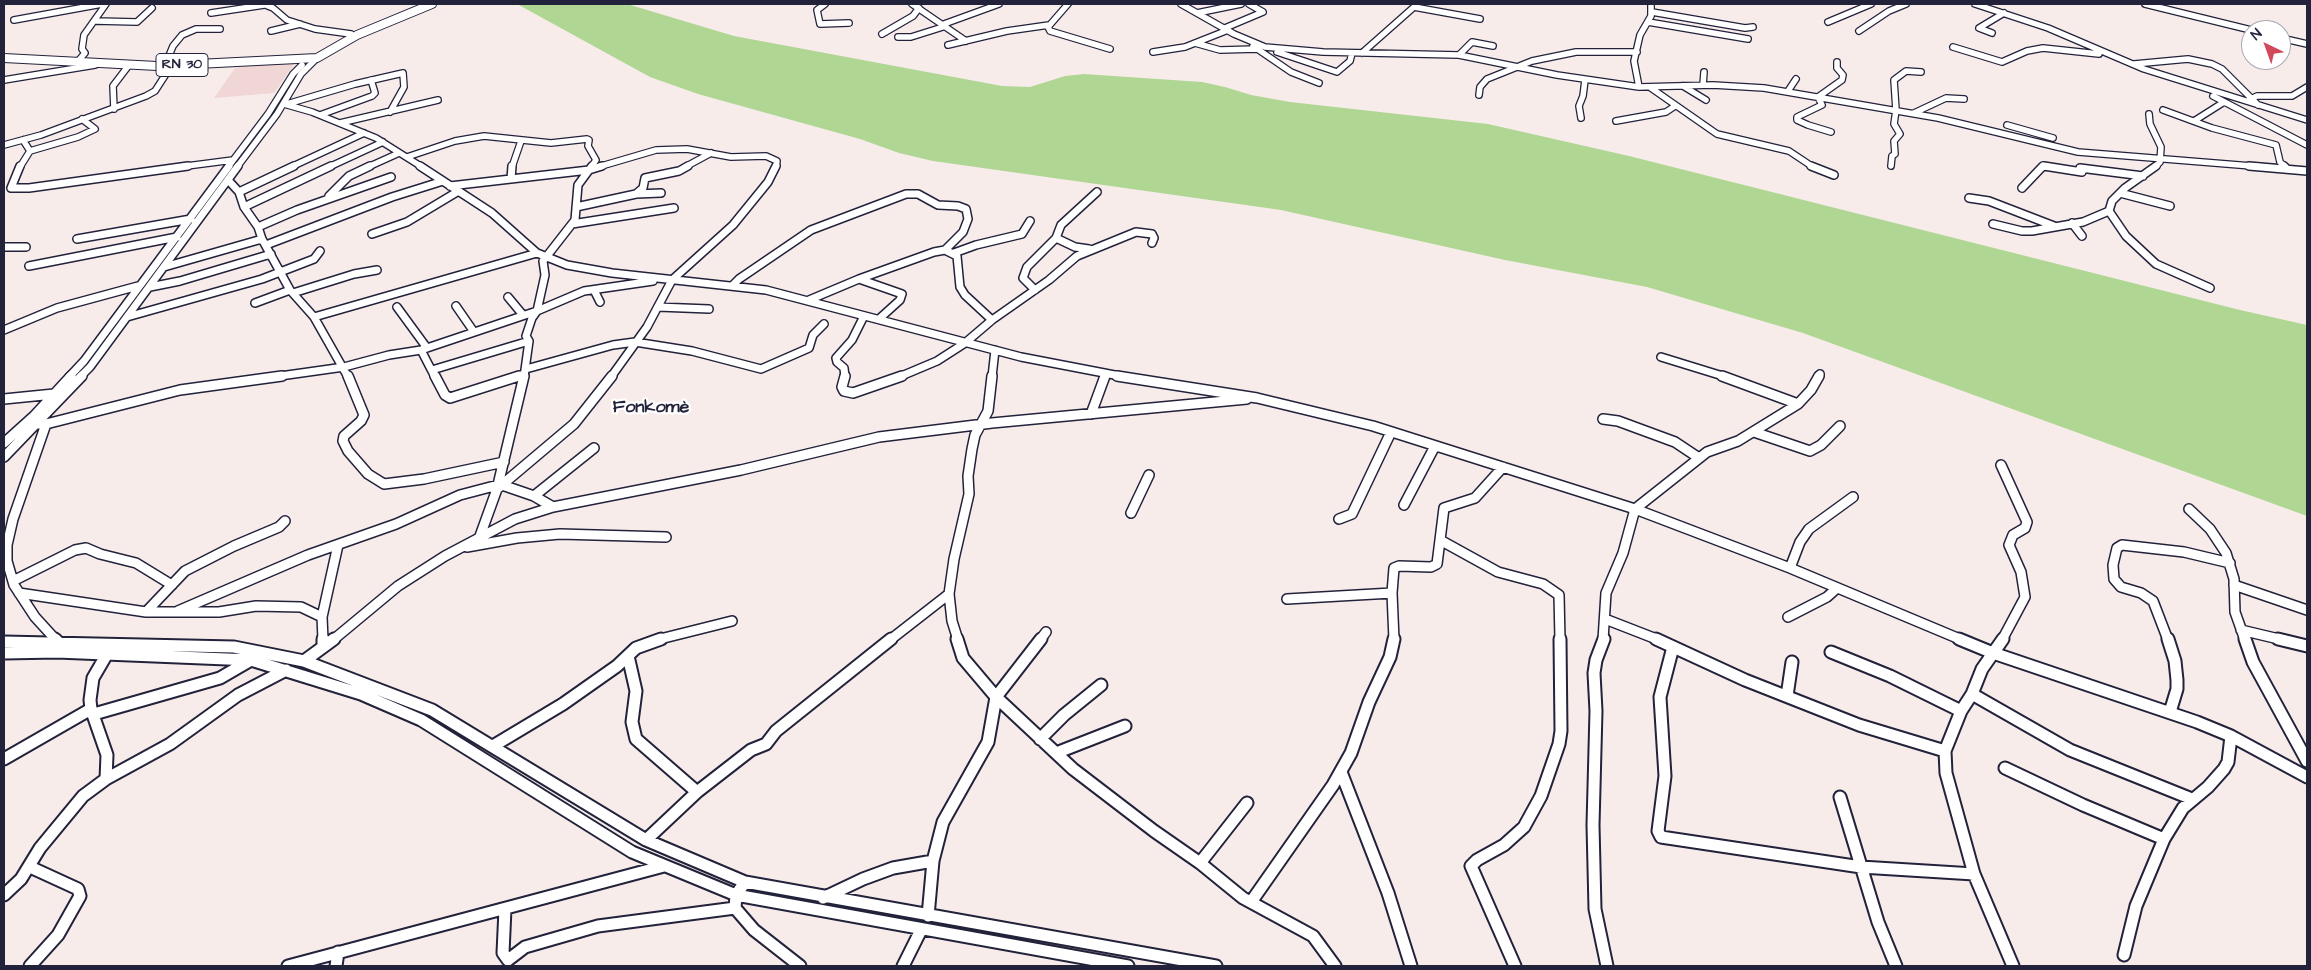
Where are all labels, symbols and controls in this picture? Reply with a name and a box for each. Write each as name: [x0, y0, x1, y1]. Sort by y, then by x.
north arrow: [2241, 20, 2291, 70]
text: N: [2247, 24, 2267, 45]
road number: RN 30: [156, 54, 208, 76]
district label: Fonkomè: [613, 397, 689, 419]

